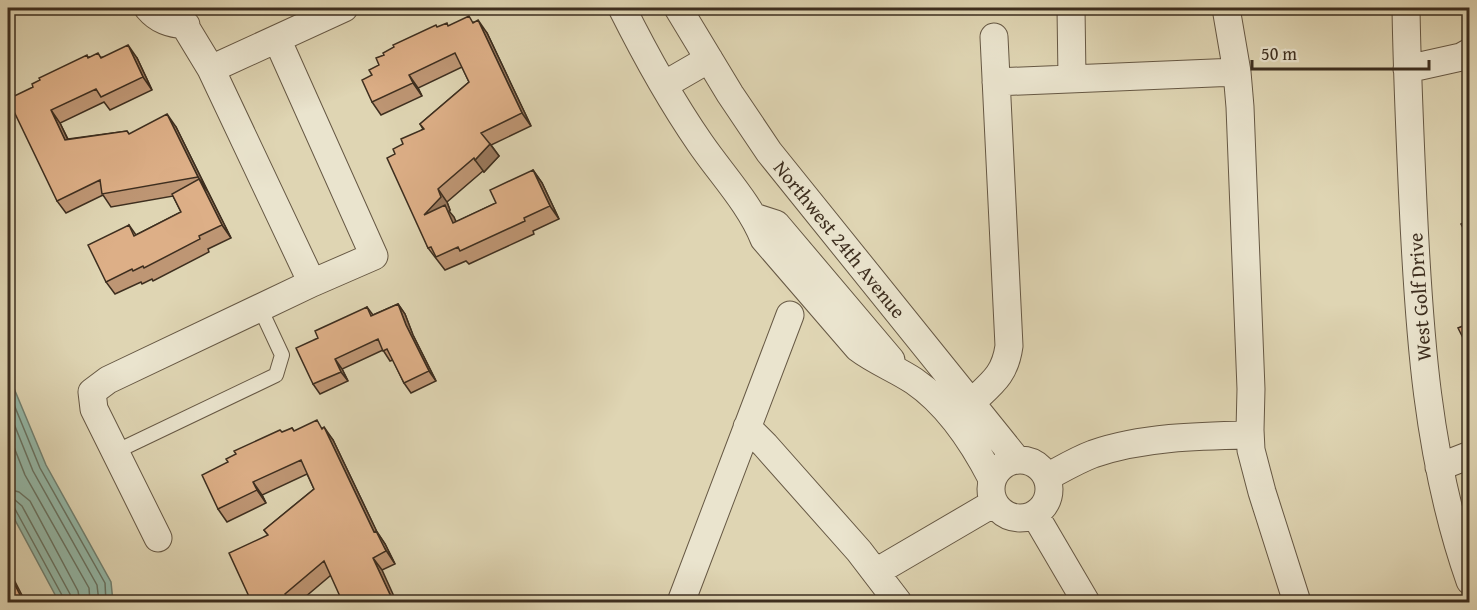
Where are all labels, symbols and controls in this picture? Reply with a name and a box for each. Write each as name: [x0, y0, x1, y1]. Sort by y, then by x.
scale bar: [1252, 33, 1429, 71]
text: 50 m: [1261, 40, 1297, 67]
street label: Northwest 24th Avenue: [767, 154, 913, 324]
street label: West Golf Drive: [1400, 232, 1438, 362]

